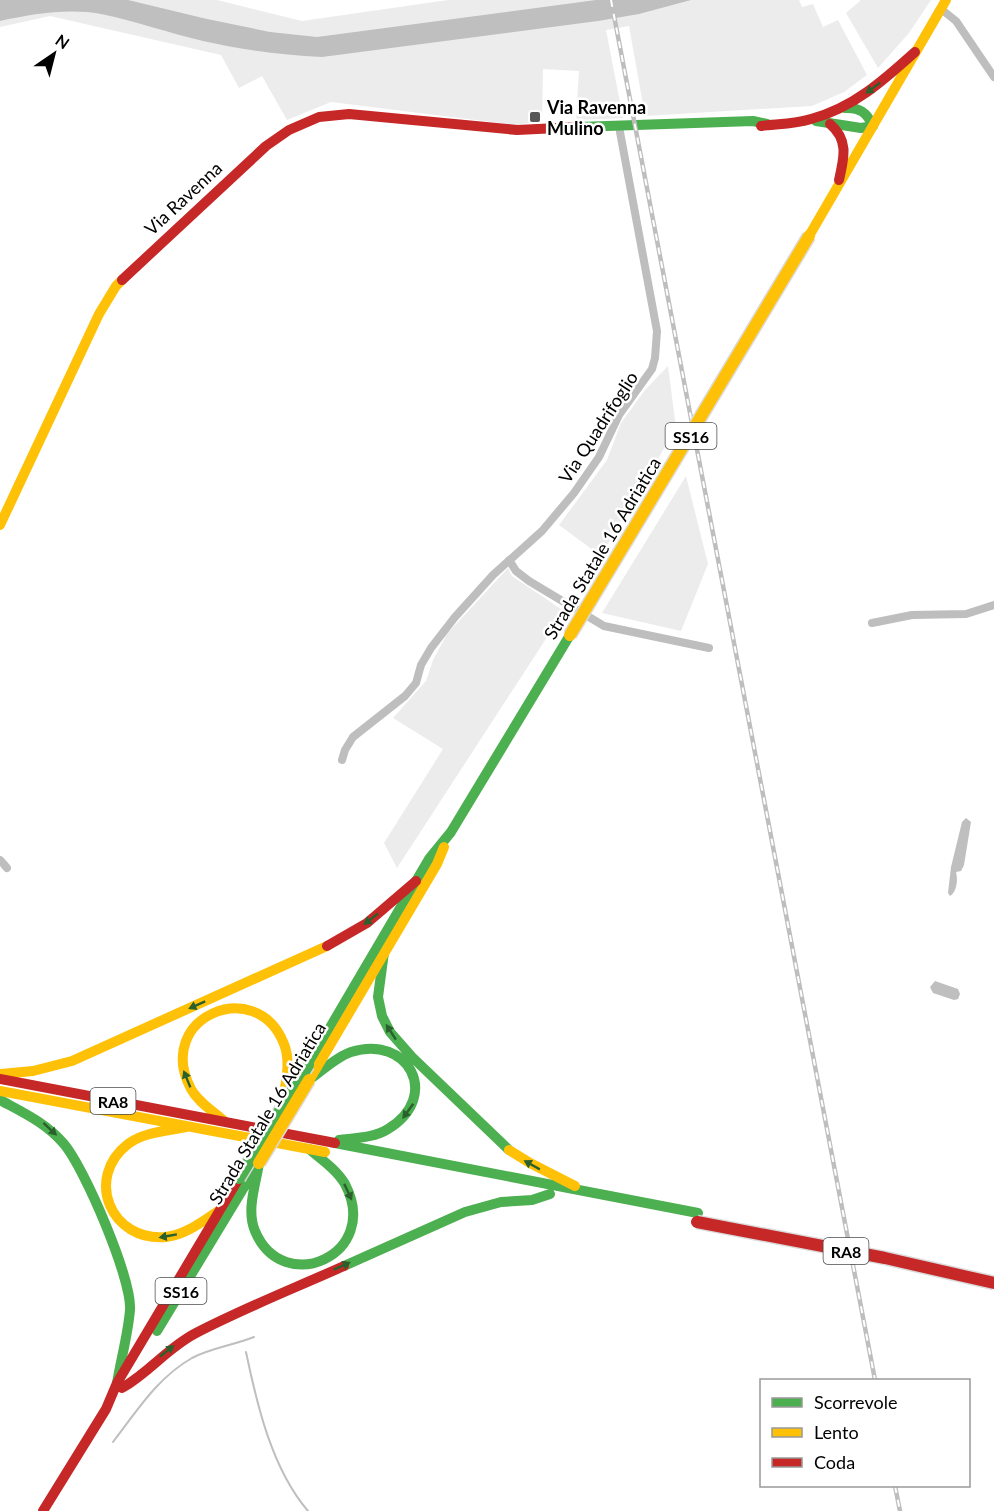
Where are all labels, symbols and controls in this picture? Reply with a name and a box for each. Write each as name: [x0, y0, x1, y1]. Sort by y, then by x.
north arrow: [24, 24, 84, 84]
text: N: [52, 30, 73, 53]
one-way arrow: [866, 82, 882, 94]
place label: Via Ravenna Mulino: [546, 96, 646, 139]
marker: Via Ravenna Mulino: [528, 110, 542, 124]
street label: Via Ravenna: [140, 157, 226, 239]
street label: Via Quadrifoglio: [554, 367, 642, 487]
road number: SS16: [666, 423, 716, 449]
street label: Strada Statale 16 Adriatica: [539, 453, 665, 643]
one-way arrow: [363, 912, 379, 925]
one-way arrow: [188, 1001, 205, 1010]
street label: Strada Statale 16 Adriatica: [204, 1018, 330, 1208]
one-way arrow: [385, 1024, 396, 1040]
one-way arrow: [182, 1070, 192, 1088]
road number: RA8: [90, 1088, 136, 1114]
one-way arrow: [402, 1102, 414, 1118]
one-way arrow: [42, 1122, 57, 1135]
one-way arrow: [524, 1160, 541, 1170]
one-way arrow: [343, 1183, 352, 1200]
one-way arrow: [158, 1231, 177, 1240]
road number: RA8: [824, 1238, 868, 1264]
one-way arrow: [334, 1261, 352, 1271]
road number: SS16: [156, 1278, 207, 1304]
one-way arrow: [160, 1346, 175, 1358]
legend: [760, 1379, 970, 1487]
text: Scorrevole: [814, 1391, 897, 1413]
text: Lento: [814, 1421, 859, 1443]
text: Coda: [814, 1451, 855, 1473]

